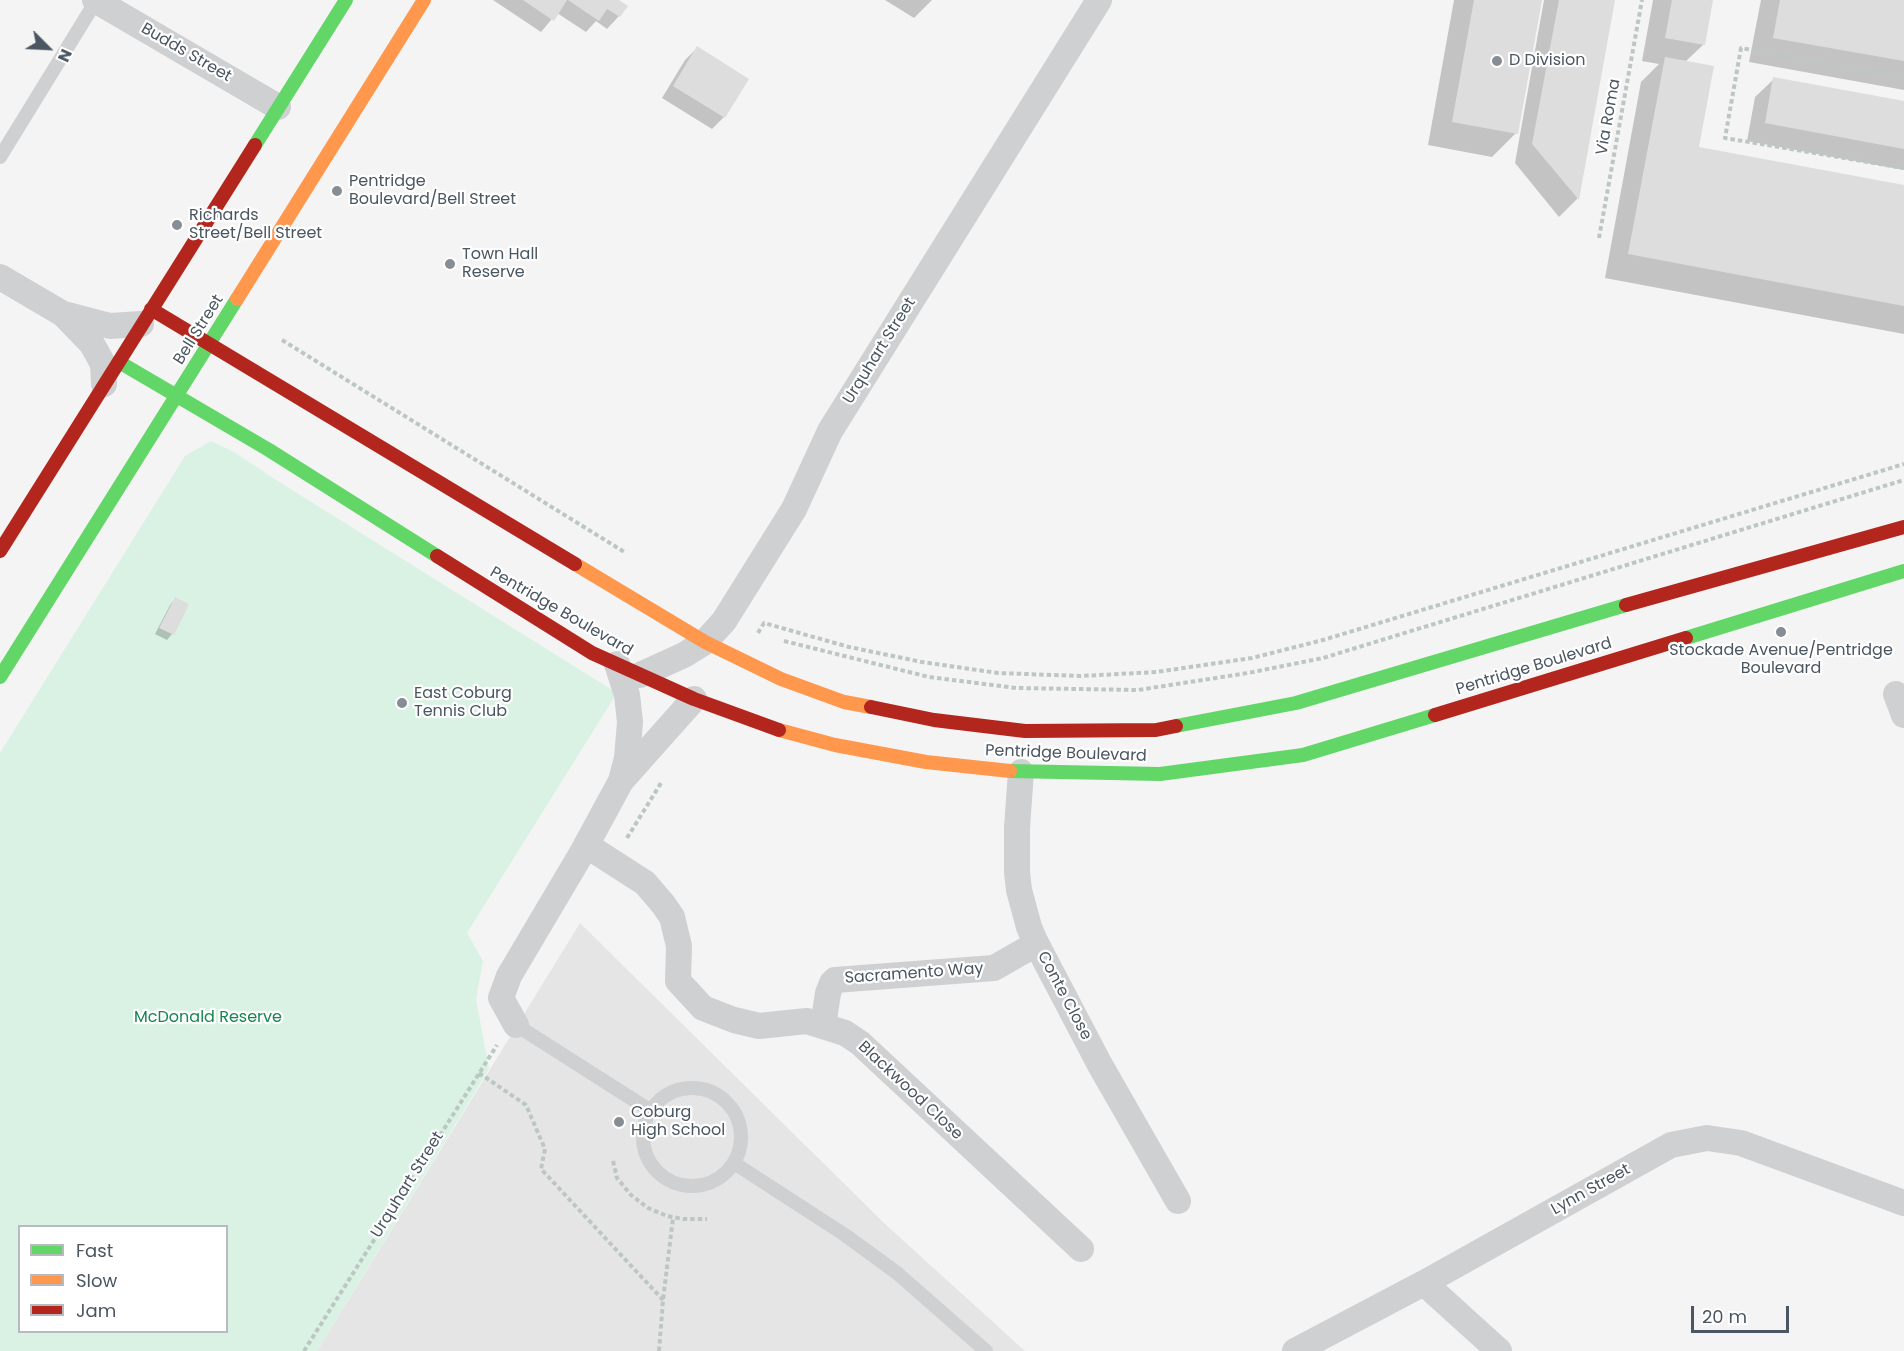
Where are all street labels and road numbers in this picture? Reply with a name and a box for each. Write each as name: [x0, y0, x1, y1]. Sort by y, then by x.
street label: Budds Street: [137, 19, 235, 87]
street label: Via Roma: [1593, 77, 1625, 157]
street label: Bell Street: [170, 292, 228, 368]
street label: Urquhart Street: [840, 294, 920, 408]
street label: Pentridge Boulevard: [486, 563, 636, 661]
street label: Pentridge Boulevard: [1454, 634, 1614, 700]
street label: Pentridge Boulevard: [985, 742, 1147, 766]
street label: Conte Close: [1033, 948, 1095, 1044]
street label: Sacramento Way: [844, 960, 984, 988]
street label: Blackwood Close: [854, 1038, 966, 1144]
street label: Urquhart Street: [368, 1128, 448, 1242]
street label: Lynn Street: [1548, 1160, 1634, 1220]

